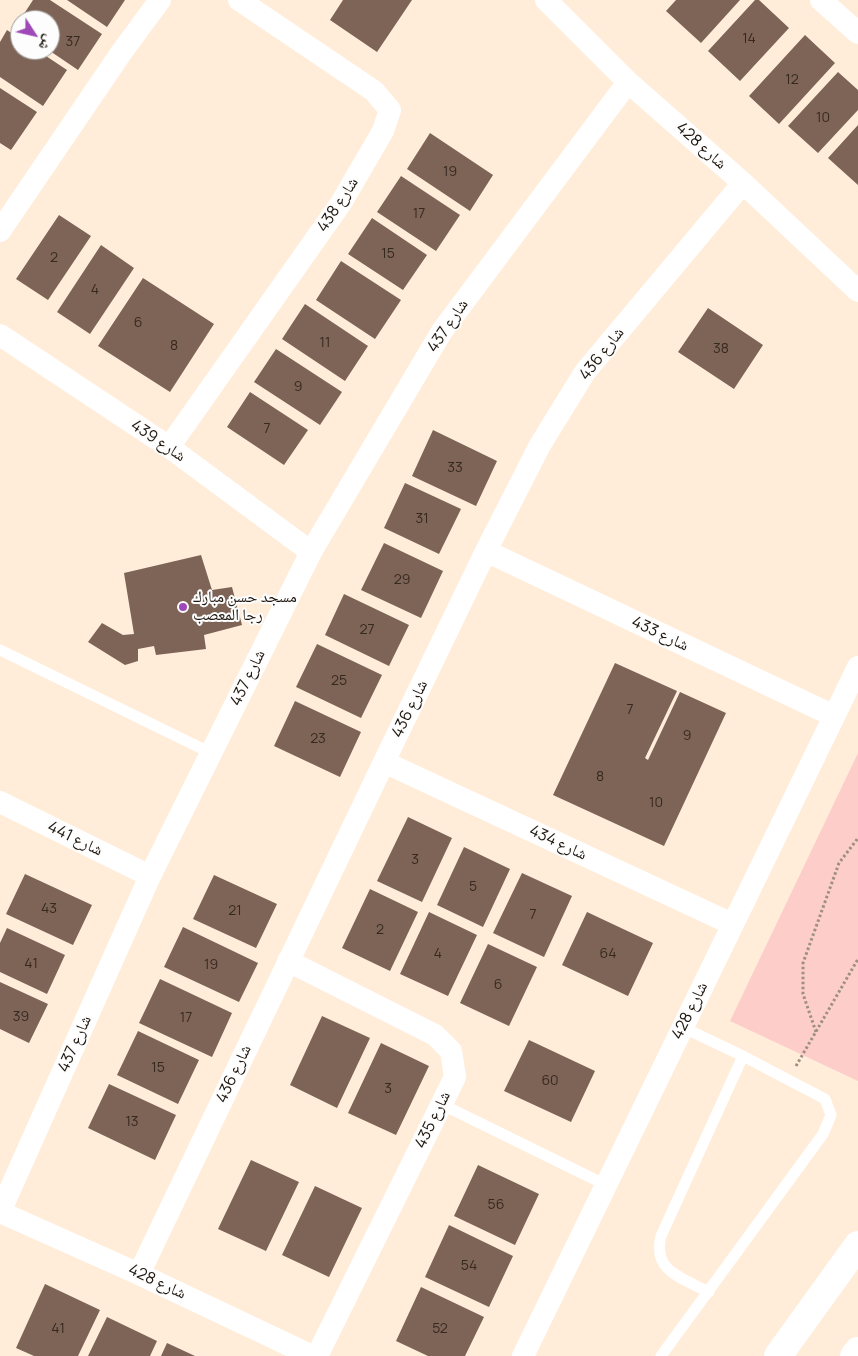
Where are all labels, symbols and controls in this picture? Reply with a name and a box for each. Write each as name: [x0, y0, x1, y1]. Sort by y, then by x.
north arrow: [10, 10, 60, 60]
house number: 14: [742, 31, 756, 47]
text: ش: [35, 32, 59, 55]
house number: 37: [66, 34, 80, 50]
house number: 12: [785, 72, 799, 88]
house number: 10: [816, 110, 830, 126]
street label: شارع 428: [672, 118, 730, 174]
house number: 19: [443, 164, 457, 180]
street label: شارع 438: [313, 174, 363, 236]
house number: 17: [413, 206, 425, 222]
house number: 15: [381, 246, 395, 262]
house number: 2: [50, 250, 58, 266]
house number: 4: [91, 282, 99, 298]
street label: شارع 437: [423, 296, 473, 356]
house number: 6: [134, 315, 142, 331]
street label: شارع 436: [575, 324, 629, 384]
house number: 11: [320, 335, 330, 351]
house number: 8: [170, 338, 178, 354]
house number: 38: [713, 341, 729, 357]
house number: 9: [294, 379, 302, 395]
street label: شارع 439: [127, 416, 189, 466]
house number: 7: [263, 421, 271, 437]
house number: 33: [447, 460, 463, 476]
house number: 31: [415, 511, 429, 527]
house number: 29: [394, 572, 410, 588]
place label: مسجد حسن مبارك رجا المعصب: [193, 588, 297, 626]
marker: مسجد حسن مبارك رجا المعصب: [177, 601, 189, 613]
street label: شارع 433: [628, 612, 692, 656]
house number: 27: [359, 622, 375, 638]
street label: شارع 437: [226, 647, 270, 709]
house number: 25: [331, 673, 347, 689]
street label: شارع 436: [388, 677, 432, 741]
house number: 7: [626, 702, 634, 718]
house number: 9: [683, 728, 691, 744]
house number: 23: [310, 731, 326, 747]
house number: 8: [596, 769, 604, 785]
house number: 10: [649, 795, 663, 811]
street label: شارع 441: [44, 817, 106, 861]
street label: شارع 434: [526, 821, 590, 865]
house number: 3: [411, 852, 419, 868]
house number: 5: [469, 879, 477, 895]
house number: 43: [41, 901, 57, 917]
house number: 21: [228, 903, 242, 919]
house number: 7: [529, 907, 537, 923]
house number: 2: [376, 922, 384, 938]
house number: 4: [434, 946, 442, 962]
house number: 64: [600, 946, 616, 962]
house number: 41: [24, 956, 38, 972]
house number: 19: [204, 957, 218, 973]
house number: 6: [494, 977, 502, 993]
street label: شارع 428: [668, 979, 712, 1043]
house number: 39: [13, 1009, 29, 1025]
house number: 17: [180, 1010, 192, 1026]
street label: شارع 437: [54, 1013, 96, 1075]
street label: شارع 436: [212, 1042, 256, 1106]
house number: 15: [151, 1060, 165, 1076]
house number: 60: [541, 1073, 559, 1089]
house number: 3: [384, 1081, 392, 1097]
street label: شارع 435: [411, 1088, 455, 1152]
house number: 13: [125, 1114, 139, 1130]
house number: 56: [488, 1197, 504, 1213]
house number: 54: [461, 1258, 477, 1274]
street label: شارع 428: [125, 1260, 189, 1304]
house number: 41: [51, 1321, 65, 1337]
house number: 52: [432, 1321, 448, 1337]

